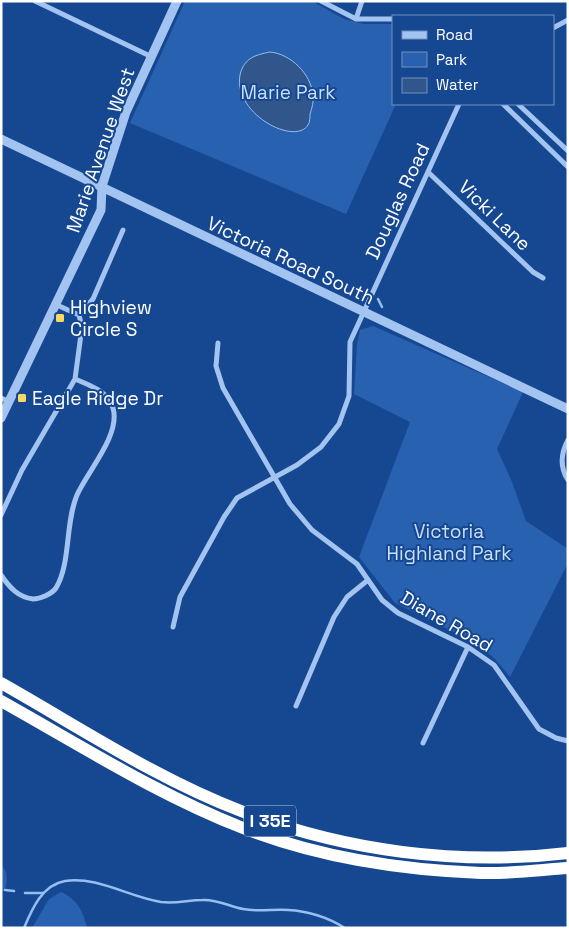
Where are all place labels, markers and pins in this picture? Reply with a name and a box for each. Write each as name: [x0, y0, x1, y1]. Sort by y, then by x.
place label: Highview Circle S: [70, 295, 152, 342]
marker: Highview Circle S: [54, 312, 66, 324]
place label: Eagle Ridge Dr: [32, 386, 163, 411]
marker: Eagle Ridge Dr: [16, 392, 28, 404]

